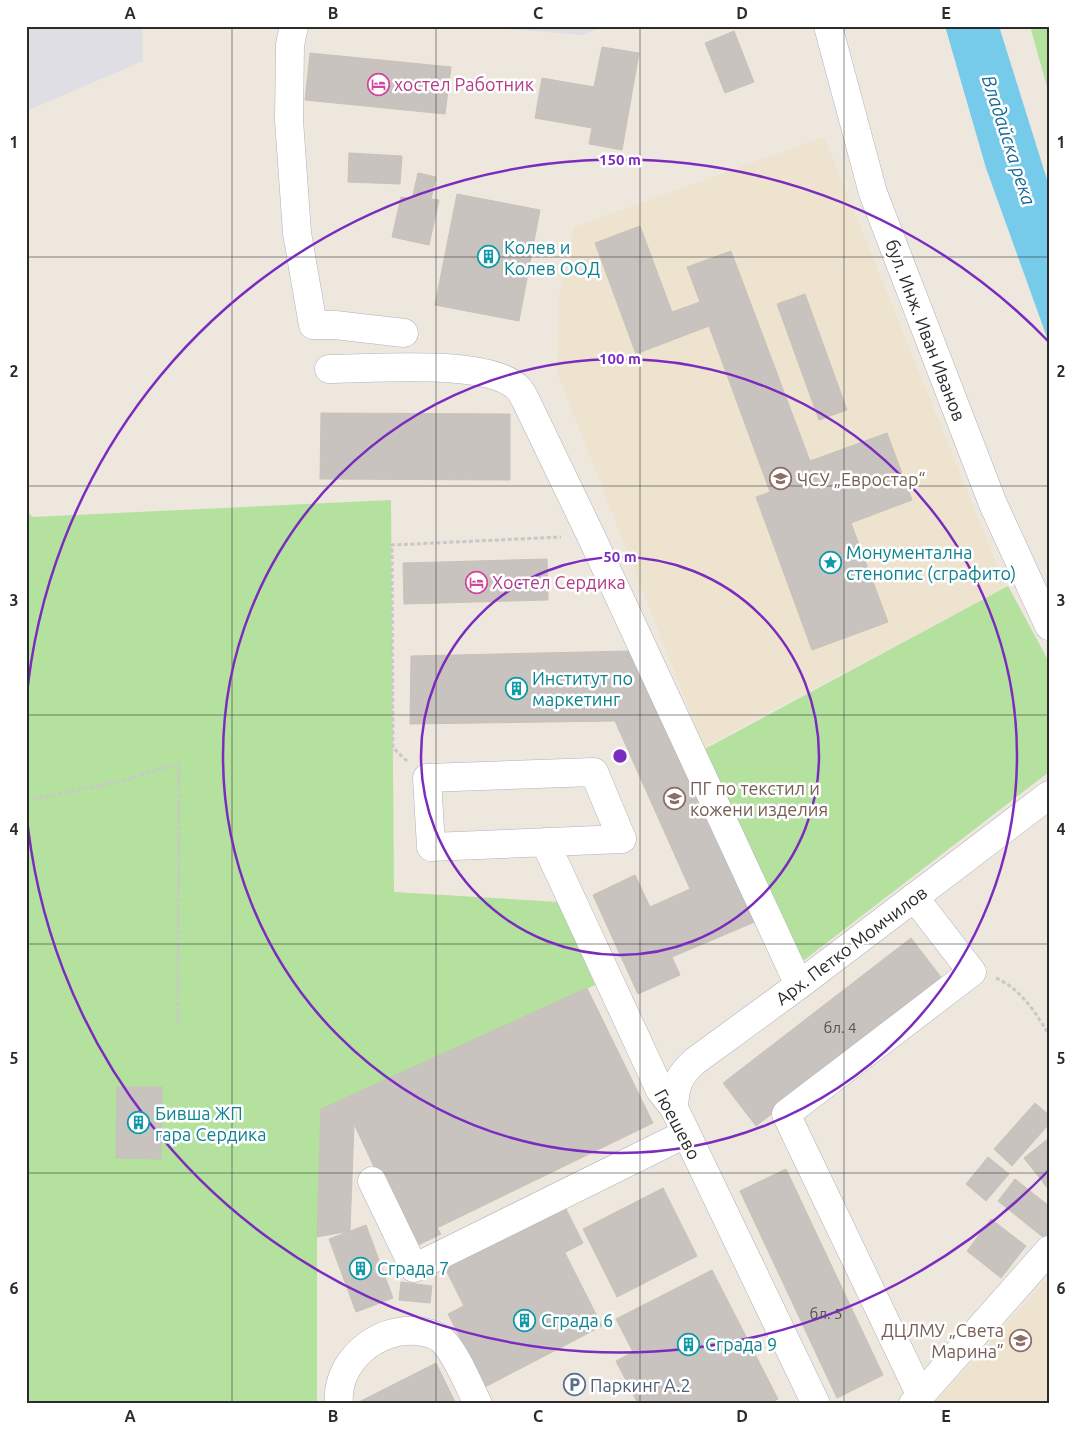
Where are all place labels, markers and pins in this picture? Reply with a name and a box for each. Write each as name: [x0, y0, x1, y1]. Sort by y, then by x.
hotel icon: хостел Работник: [366, 72, 390, 96]
place label: хостел Работник: [394, 74, 534, 94]
place label: Колев и Колев ООД: [504, 237, 600, 278]
building icon: Колев и Колев ООД: [476, 245, 500, 269]
school or university icon: ЧСУ „Евростар“: [769, 467, 793, 491]
place label: ЧСУ „Евростар“: [797, 469, 925, 489]
place label: Монументална стенопис (сграфито): [846, 542, 1016, 584]
place icon: Монументална стенопис (сграфито): [818, 550, 842, 574]
hotel icon: Хостел Сердика: [464, 570, 488, 594]
place label: Хостел Сердика: [492, 572, 626, 592]
place label: Институт по маркетинг: [532, 668, 633, 709]
building icon: Институт по маркетинг: [504, 676, 528, 700]
centre of rings: [611, 747, 629, 765]
place label: ПГ по текстил и кожени изделия: [690, 778, 828, 819]
school or university icon: ПГ по текстил и кожени изделия: [662, 786, 686, 810]
place label: Бивша ЖП гара Сердика: [155, 1103, 267, 1144]
building icon: Бивша ЖП гара Сердика: [127, 1111, 151, 1135]
building icon: Сграда 7: [349, 1256, 373, 1280]
place label: Сграда 7: [377, 1258, 449, 1278]
building icon: Сграда 6: [513, 1308, 537, 1332]
place label: Сграда 6: [541, 1310, 613, 1330]
place label: ДЦЛМУ „Света Марина”: [881, 1320, 1004, 1361]
school or university icon: ДЦЛМУ „Света Марина”: [1008, 1328, 1032, 1352]
building icon: Сграда 9: [677, 1332, 701, 1356]
place label: Сграда 9: [705, 1334, 777, 1354]
parking icon: Паркинг А.2: [562, 1373, 586, 1397]
place label: Паркинг А.2: [590, 1375, 691, 1395]

